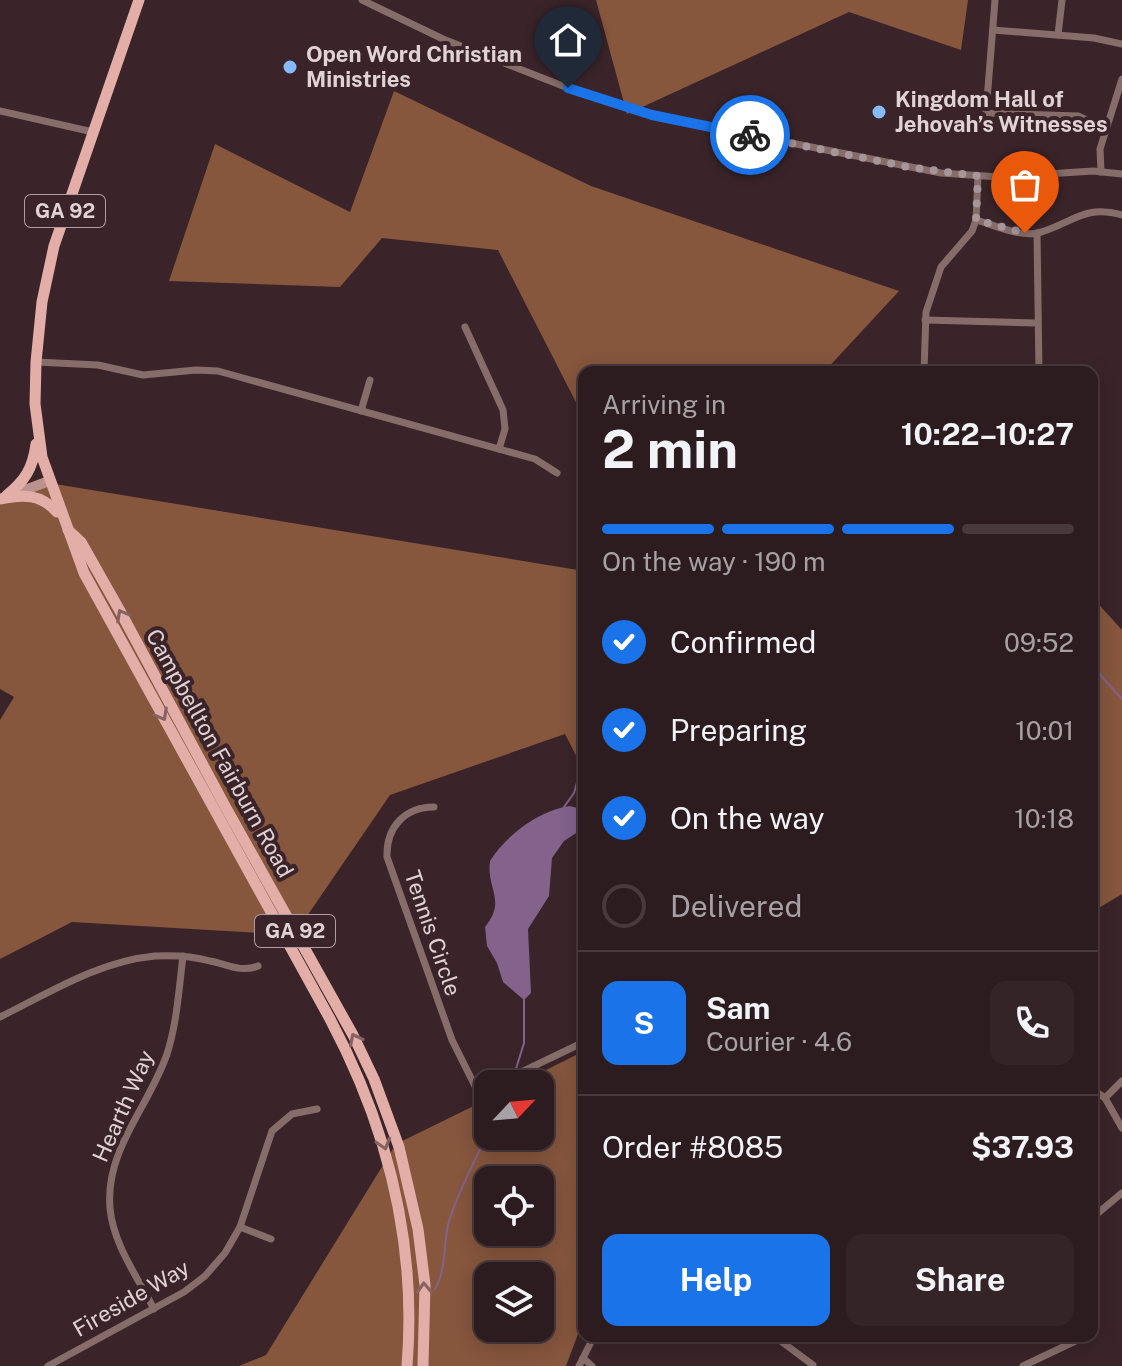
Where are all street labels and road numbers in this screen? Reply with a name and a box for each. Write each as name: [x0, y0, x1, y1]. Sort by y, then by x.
road number: GA 92: [25, 195, 105, 227]
street label: Campbellton Fairburn Road: [141, 624, 299, 882]
street label: Tennis Circle: [399, 867, 467, 999]
road number: GA 92: [255, 915, 335, 947]
street label: Hearth Way: [87, 1046, 159, 1166]
street label: Fireside Way: [68, 1254, 194, 1342]

